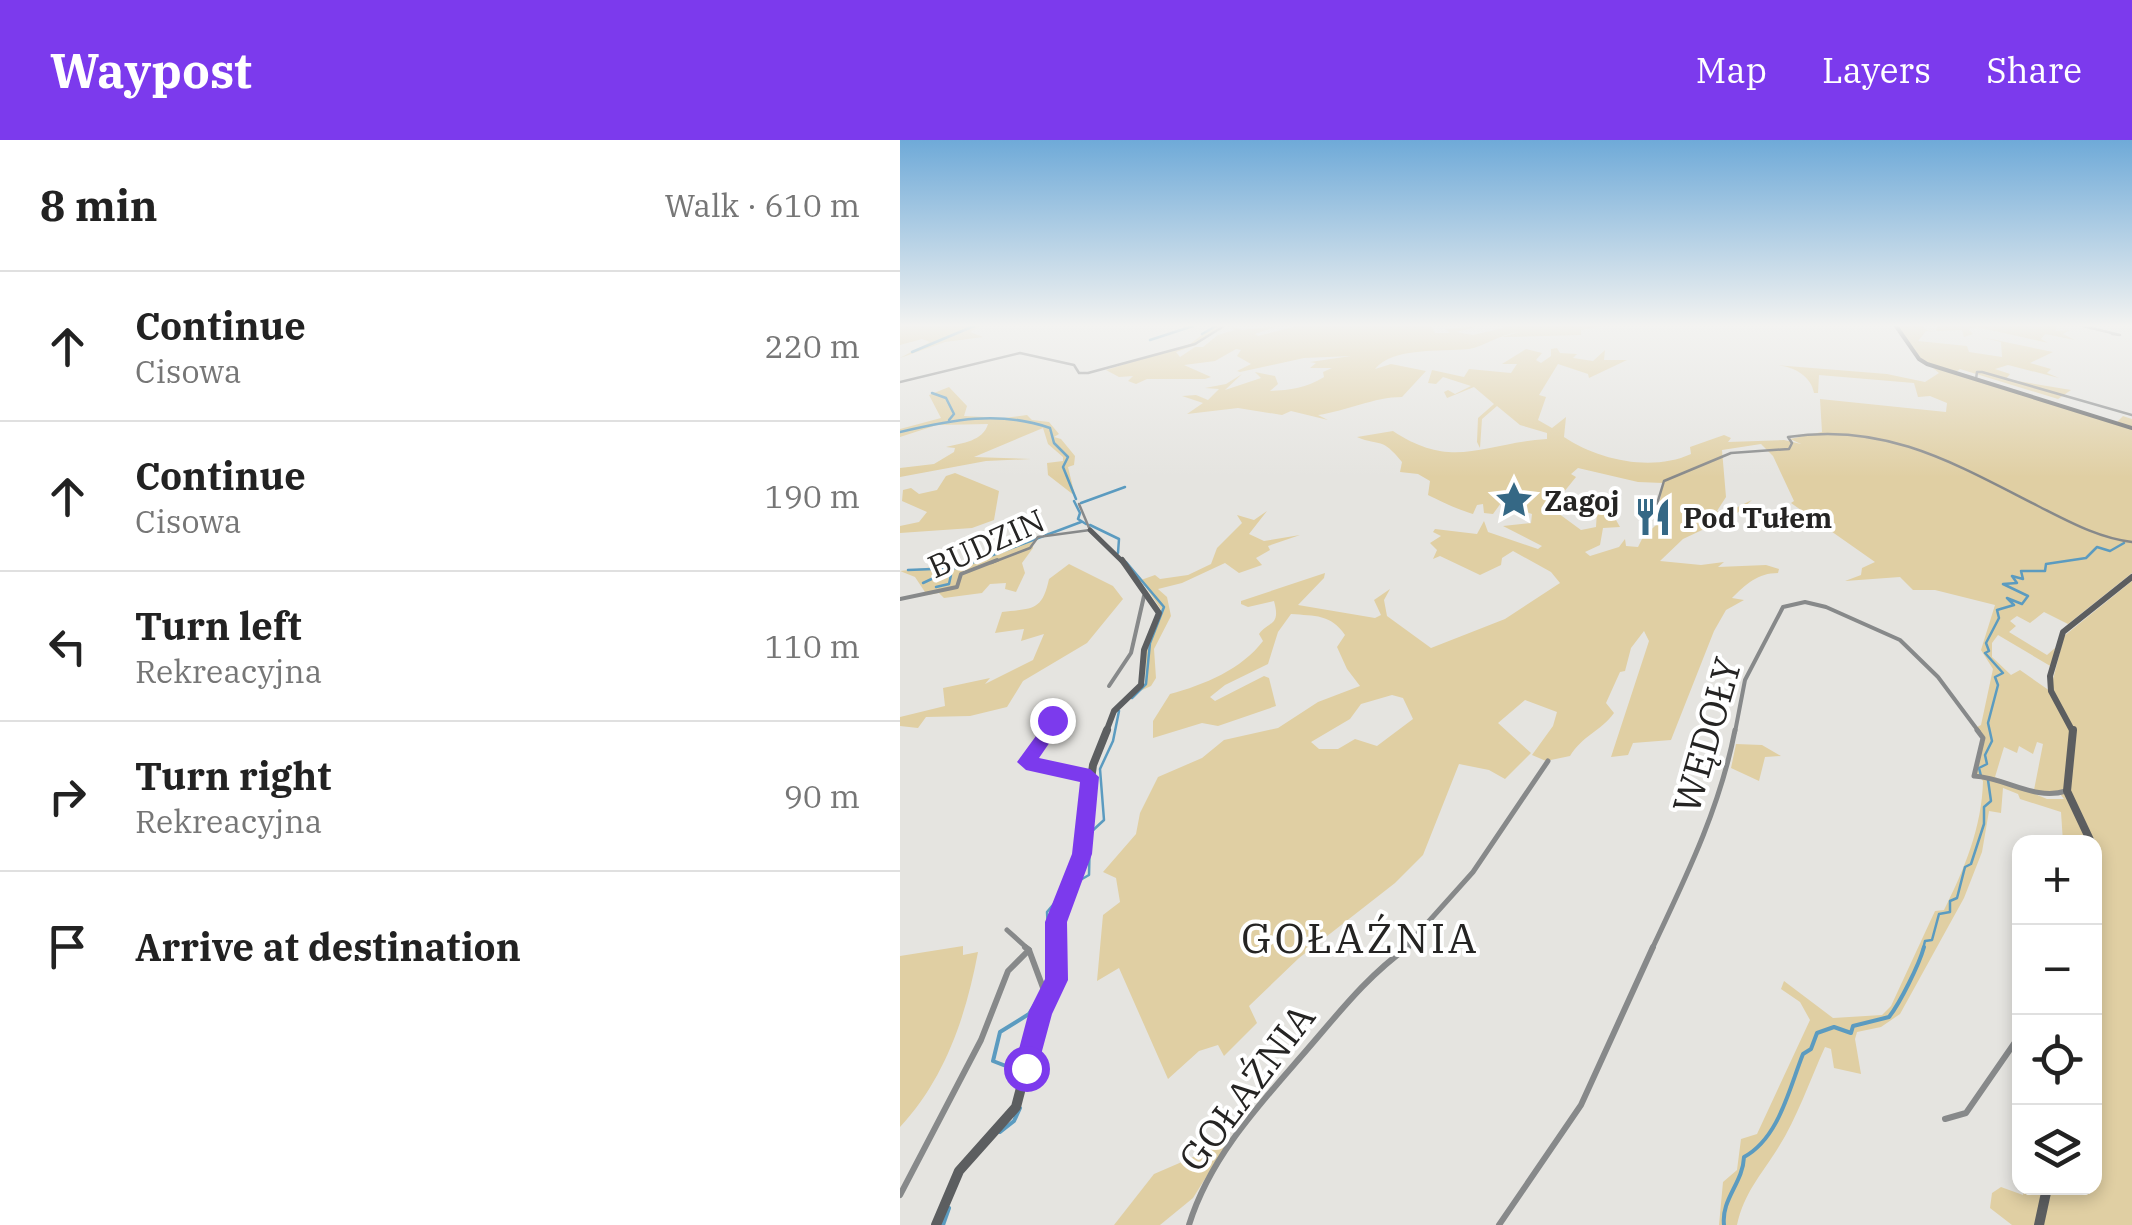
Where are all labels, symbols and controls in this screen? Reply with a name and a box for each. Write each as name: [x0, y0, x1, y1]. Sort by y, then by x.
text: Waypost: [50, 39, 252, 101]
text: Map: [1696, 47, 1767, 93]
text: Layers: [1822, 47, 1931, 93]
text: Share: [1986, 47, 2082, 93]
text: 8 min: [40, 178, 158, 233]
text: Walk · 610 m: [664, 184, 860, 226]
text: Continue: [135, 301, 306, 350]
icon: ahead: [40, 319, 95, 374]
text: 220 m: [764, 325, 860, 367]
text: Cisowa: [135, 350, 241, 392]
text: Continue: [135, 451, 306, 500]
icon: ahead: [40, 469, 95, 524]
text: 190 m: [764, 475, 860, 517]
place icon: Zagoj: [1493, 479, 1535, 521]
place label: Zagoj: [1544, 482, 1619, 519]
restaurant icon: Pod Tułem: [1632, 496, 1674, 538]
street label: BUDZIN: [921, 499, 1051, 587]
place label: Pod Tułem: [1683, 499, 1832, 536]
text: Cisowa: [135, 500, 241, 542]
text: Turn left: [135, 601, 302, 650]
icon: left: [40, 619, 95, 674]
text: 110 m: [764, 625, 860, 667]
text: Rekreacyjna: [135, 650, 322, 692]
street label: WĘDOŁY: [1660, 652, 1752, 818]
route end: [1030, 698, 1076, 744]
text: Turn right: [135, 751, 331, 800]
icon: right: [40, 769, 95, 824]
text: 90 m: [784, 775, 860, 817]
text: Rekreacyjna: [135, 800, 322, 842]
map controls: [2012, 835, 2102, 1195]
button: +: [2012, 835, 2102, 925]
district label: GOŁAŹNIA: [1241, 910, 1479, 965]
icon: arrive: [40, 919, 95, 974]
text: Arrive at destination: [135, 922, 521, 971]
button: −: [2012, 925, 2102, 1015]
street label: GOŁAŹNIA: [1167, 993, 1325, 1181]
button: locate: [2012, 1015, 2102, 1105]
route start: [1004, 1046, 1050, 1092]
button: layers: [2012, 1105, 2102, 1195]

